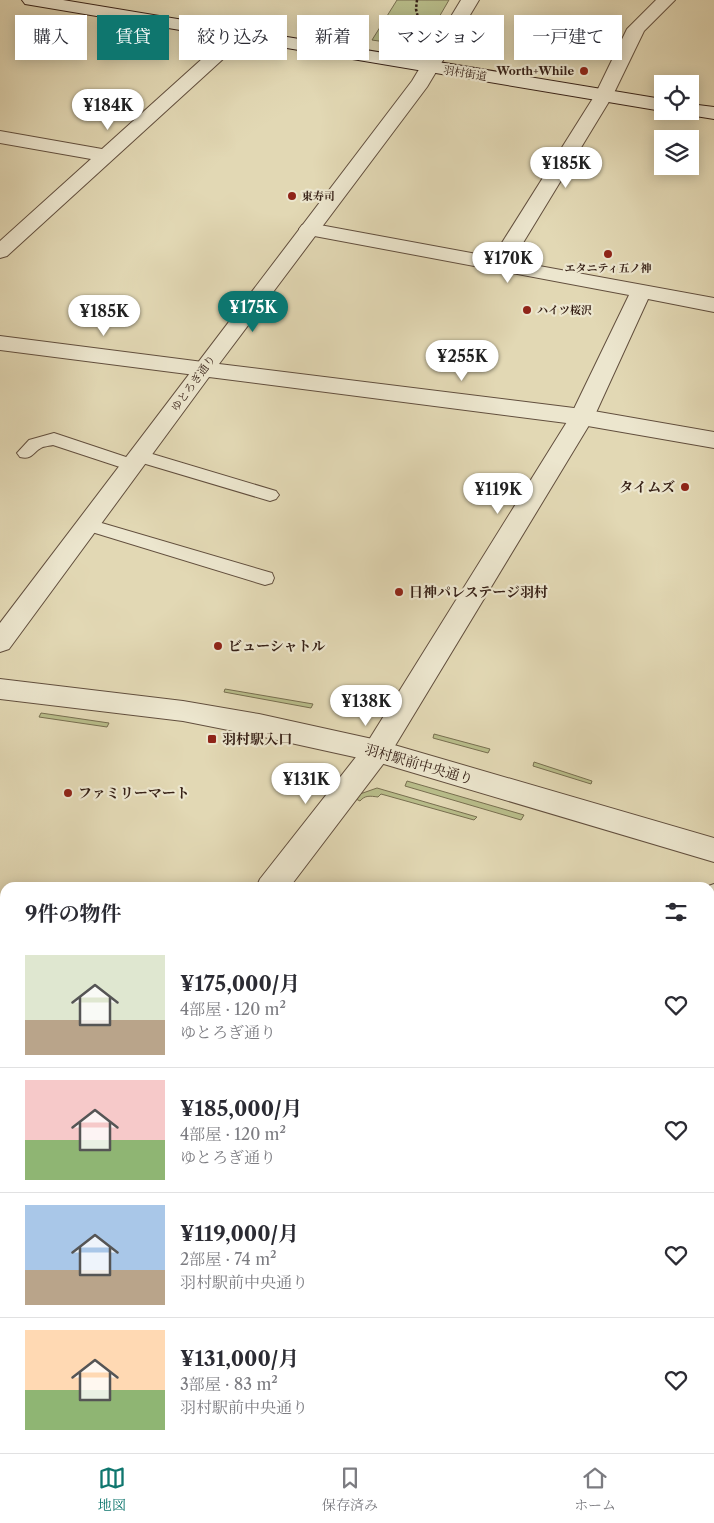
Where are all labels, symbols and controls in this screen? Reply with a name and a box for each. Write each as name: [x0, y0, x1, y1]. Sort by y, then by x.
chip: 購入: [15, 15, 87, 60]
chip: 賃貸: [97, 15, 169, 60]
chip: 絞り込み: [179, 15, 287, 60]
chip: 新着: [297, 15, 369, 60]
chip: マンション: [379, 15, 504, 60]
chip: 一戸建て: [514, 15, 622, 60]
street label: 羽村街道: [442, 63, 488, 83]
place label: Worth+While: [496, 64, 574, 78]
marker: Worth+While: [578, 65, 590, 77]
map controls: [654, 75, 699, 175]
button: locate: [654, 75, 699, 120]
pin: ¥184K: [73, 88, 143, 131]
text: ¥184K: [83, 95, 133, 115]
button: layers: [654, 130, 699, 175]
pin: ¥185K: [531, 146, 601, 189]
text: ¥185K: [541, 153, 591, 173]
place label: 東寿司: [302, 189, 335, 203]
marker: 東寿司: [286, 190, 298, 202]
pin: ¥170K: [473, 242, 543, 284]
text: ¥170K: [483, 248, 533, 268]
marker: エタニティ五ノ神: [602, 248, 614, 260]
place label: エタニティ五ノ神: [564, 261, 652, 275]
pin: ¥175K: [218, 290, 288, 333]
pin: ¥185K: [69, 294, 139, 337]
text: ¥175K: [229, 297, 277, 317]
text: ¥185K: [79, 301, 129, 321]
place label: ハイツ桜沢: [537, 303, 592, 317]
marker: ハイツ桜沢: [521, 304, 533, 316]
pin: ¥255K: [427, 340, 497, 382]
text: ¥255K: [437, 346, 487, 366]
street label: ゆとろぎ通り: [168, 352, 218, 414]
pin: ¥119K: [463, 472, 533, 515]
place label: タイムズ: [619, 478, 675, 496]
text: ¥119K: [474, 479, 522, 499]
marker: タイムズ: [679, 481, 691, 493]
place label: 日神パレステージ羽村: [409, 583, 548, 601]
marker: 日神パレステージ羽村: [393, 586, 405, 598]
place label: ビューシャトル: [228, 637, 325, 655]
marker: ビューシャトル: [212, 640, 224, 652]
pin: ¥138K: [331, 684, 401, 727]
text: ¥138K: [341, 691, 391, 711]
place label: 羽村駅入口: [222, 730, 292, 748]
marker: 羽村駅入口: [206, 733, 218, 745]
street label: 羽村駅前中央通り: [363, 740, 475, 788]
pin: ¥131K: [271, 762, 341, 805]
text: ¥131K: [282, 769, 330, 789]
place label: ファミリーマート: [78, 784, 190, 802]
marker: ファミリーマート: [62, 787, 74, 799]
icon: filters: [662, 898, 690, 926]
text: 9件の物件: [25, 901, 122, 926]
text: ¥175,000/月: [180, 971, 300, 996]
icon: home: [65, 975, 125, 1035]
icon: heart: [662, 991, 690, 1019]
text: 4部屋 · 120 m²: [180, 999, 286, 1019]
text: ゆとろぎ通り: [180, 1022, 276, 1042]
text: ¥185,000/月: [180, 1096, 303, 1121]
icon: home: [65, 1100, 125, 1160]
icon: heart: [662, 1116, 690, 1144]
text: 4部屋 · 120 m²: [180, 1124, 286, 1144]
text: ゆとろぎ通り: [180, 1147, 276, 1167]
text: ¥119,000/月: [180, 1221, 299, 1246]
icon: home: [65, 1225, 125, 1285]
icon: heart: [662, 1241, 690, 1269]
text: 2部屋 · 74 m²: [180, 1249, 277, 1269]
text: 羽村駅前中央通り: [180, 1272, 308, 1292]
text: ¥131,000/月: [180, 1346, 299, 1371]
icon: home: [65, 1350, 125, 1410]
icon: heart: [662, 1366, 690, 1394]
text: 3部屋 · 83 m²: [180, 1374, 278, 1394]
text: 羽村駅前中央通り: [180, 1397, 308, 1417]
tab: 地図: [98, 1464, 126, 1514]
tab: 保存済み: [322, 1464, 378, 1514]
tab: ホーム: [574, 1464, 616, 1514]

